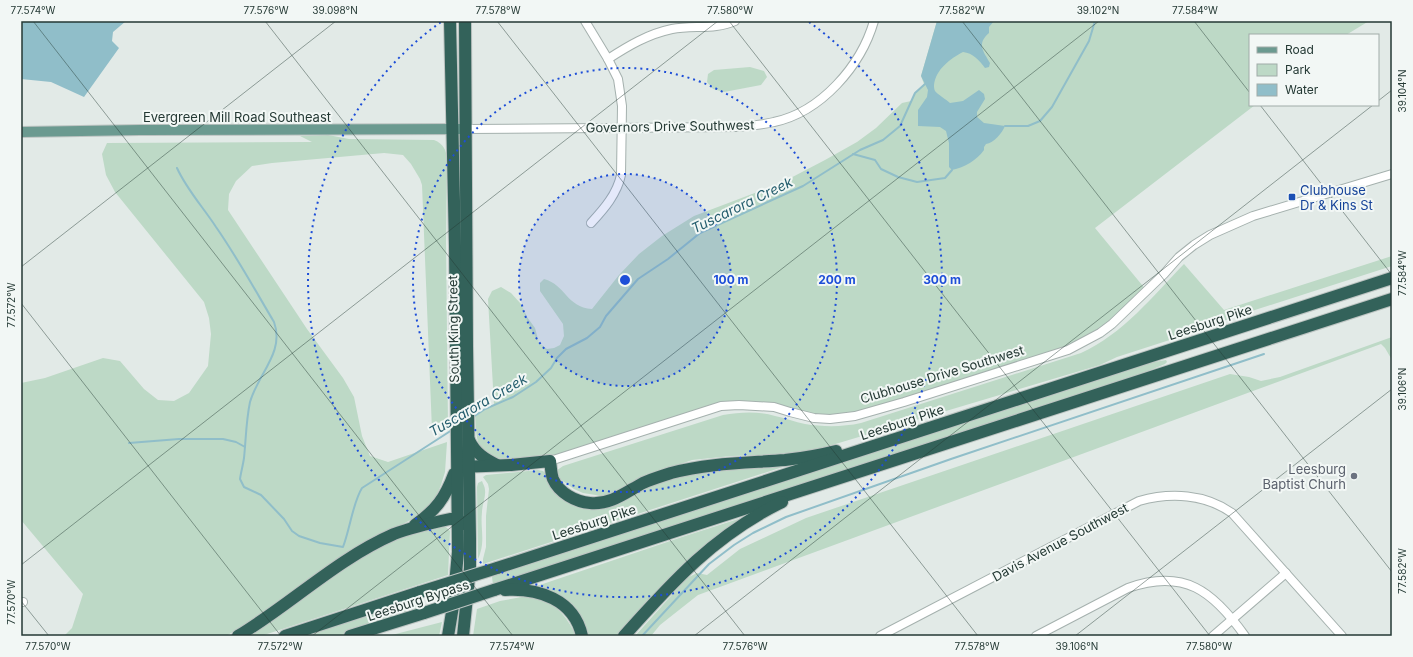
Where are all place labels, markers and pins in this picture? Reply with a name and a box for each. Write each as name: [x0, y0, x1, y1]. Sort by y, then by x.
place label: Clubhouse Dr & Kins St: [1300, 182, 1373, 213]
marker: Clubhouse Dr & Kins St: [1287, 192, 1297, 202]
centre of rings: [618, 273, 632, 287]
place label: Leesburg Baptist Churh: [1262, 461, 1346, 492]
marker: Leesburg Baptist Churh: [1349, 471, 1359, 481]

